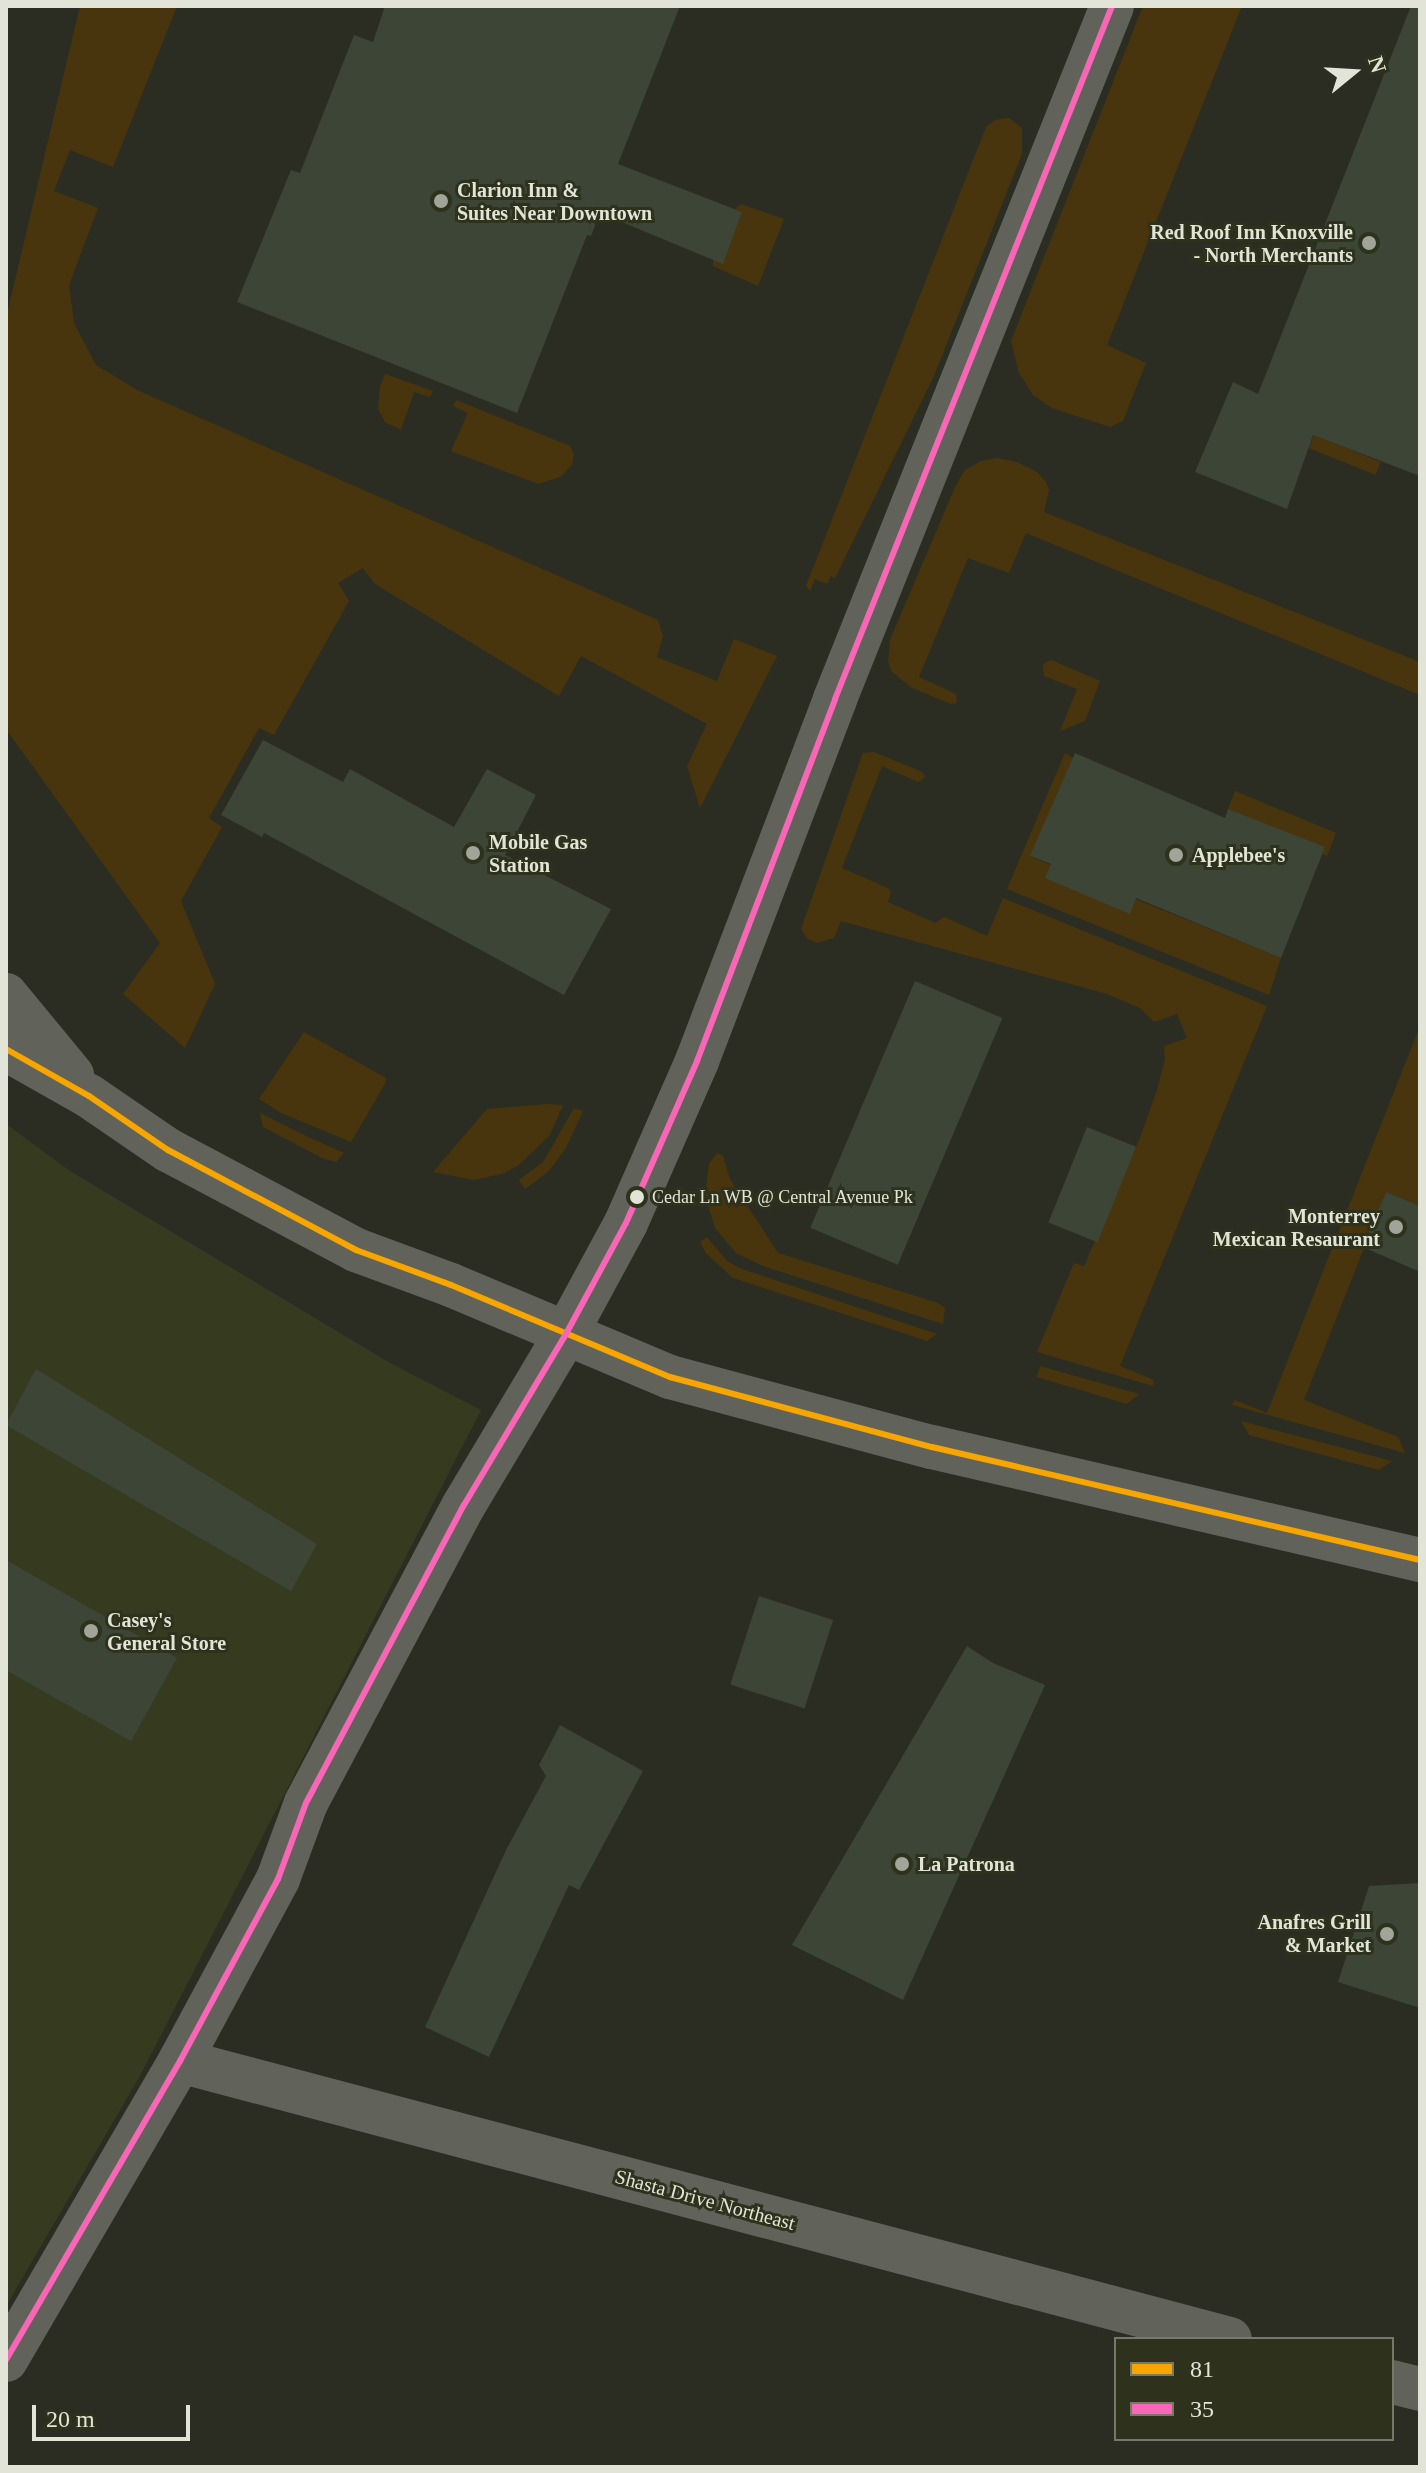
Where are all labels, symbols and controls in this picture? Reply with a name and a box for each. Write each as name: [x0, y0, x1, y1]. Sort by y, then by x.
north arrow: [1314, 32, 1394, 112]
text: N: [1363, 53, 1392, 76]
place label: Clarion Inn & Suites Near Downtown: [457, 178, 653, 225]
marker: Clarion Inn & Suites Near Downtown: [432, 192, 450, 210]
place label: Red Roof Inn Knoxville - North Merchants: [1150, 220, 1353, 267]
marker: Red Roof Inn Knoxville - North Merchants: [1360, 234, 1378, 252]
place label: Mobile Gas Station: [489, 830, 587, 877]
place label: Applebee's: [1192, 843, 1285, 867]
marker: Mobile Gas Station: [464, 844, 482, 862]
marker: Applebee's: [1167, 846, 1185, 864]
place label: Cedar Ln WB @ Central Avenue Pk: [652, 1186, 914, 1208]
marker: Cedar Ln WB @ Central Avenue Pk: [629, 1189, 645, 1205]
place label: Monterrey Mexican Resaurant: [1213, 1204, 1380, 1251]
marker: Monterrey Mexican Resaurant: [1387, 1218, 1405, 1236]
place label: Casey's General Store: [107, 1608, 226, 1655]
marker: Casey's General Store: [82, 1622, 100, 1640]
place label: La Patrona: [918, 1852, 1015, 1876]
marker: La Patrona: [893, 1855, 911, 1873]
place label: Anafres Grill & Market: [1257, 1910, 1371, 1957]
marker: Anafres Grill & Market: [1378, 1925, 1396, 1943]
street label: Shasta Drive Northeast: [612, 2164, 798, 2236]
legend: [1114, 2337, 1394, 2441]
text: 81: [1190, 2356, 1214, 2382]
scale bar: [36, 2389, 194, 2439]
text: 35: [1190, 2396, 1214, 2422]
text: 20 m: [46, 2406, 95, 2432]

